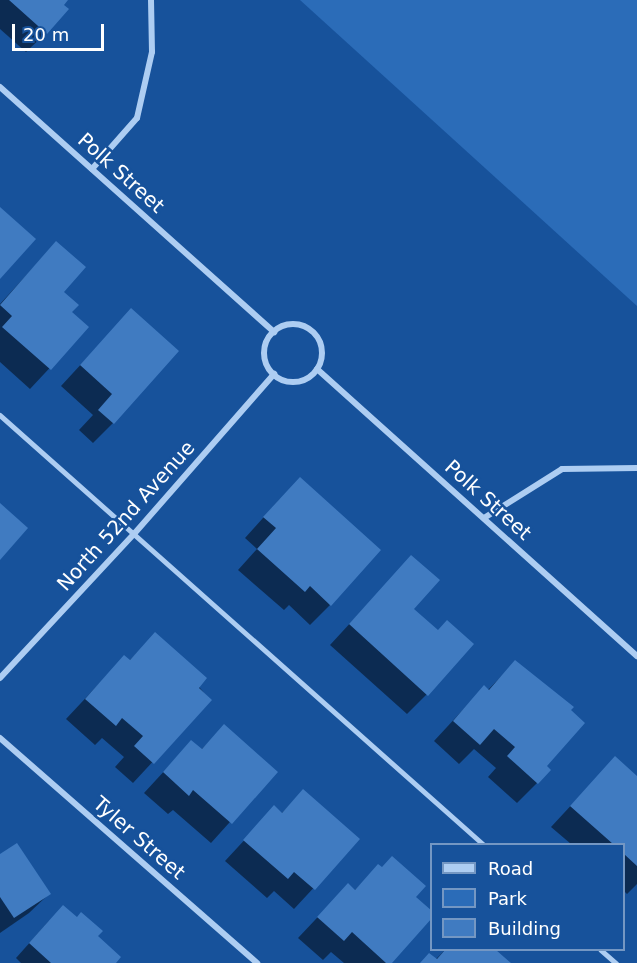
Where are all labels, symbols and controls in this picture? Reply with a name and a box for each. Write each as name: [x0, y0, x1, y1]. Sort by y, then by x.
scale bar: [15, 12, 106, 50]
text: 20 m: [23, 24, 69, 45]
street label: Polk Street: [73, 128, 169, 218]
street label: North 52nd Avenue: [52, 436, 200, 596]
street label: Polk Street: [440, 455, 536, 545]
street label: Tyler Street: [88, 791, 190, 885]
legend: [430, 843, 625, 951]
text: Road: [488, 858, 533, 879]
text: Park: [488, 888, 527, 909]
text: Building: [488, 918, 561, 939]

